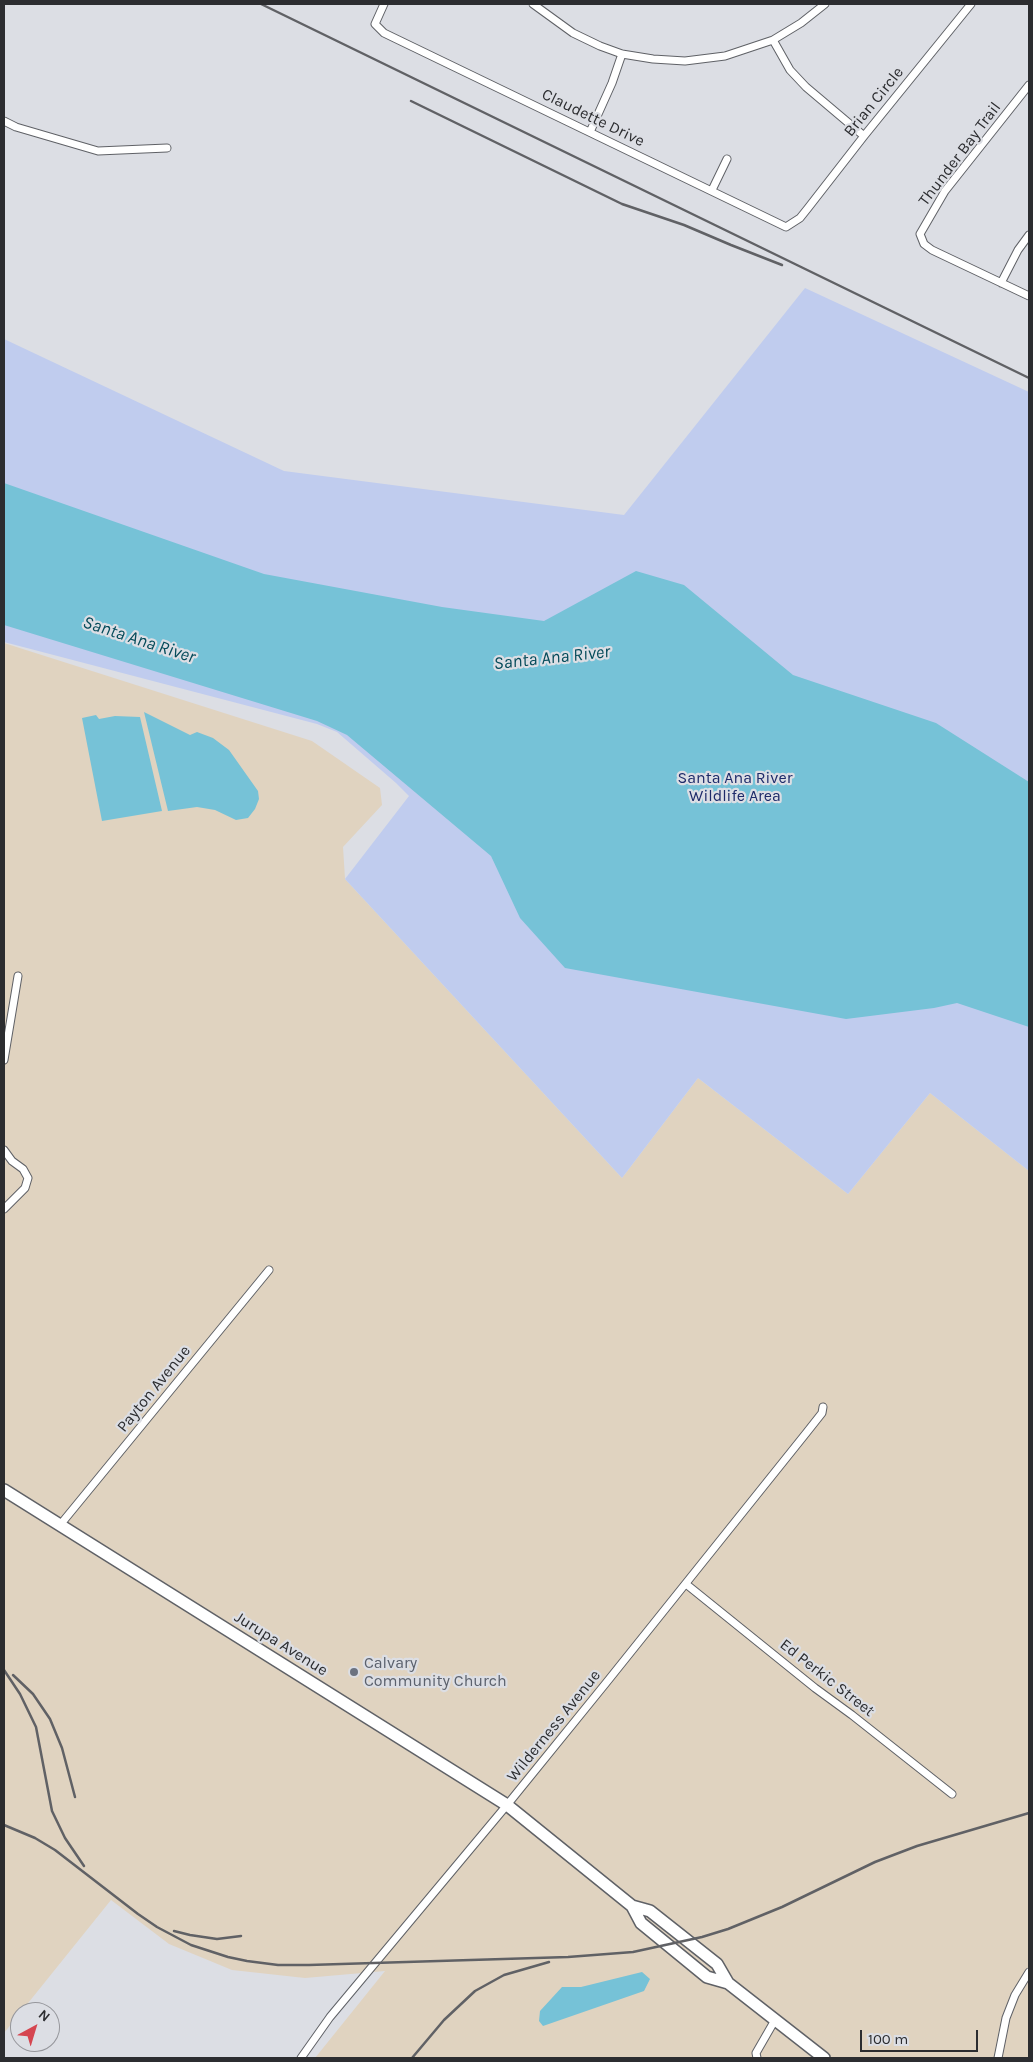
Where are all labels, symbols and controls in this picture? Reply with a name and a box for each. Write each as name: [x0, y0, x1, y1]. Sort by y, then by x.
street label: Brian Circle: [840, 63, 908, 141]
street label: Claudette Drive: [539, 85, 647, 151]
street label: Thunder Bay Trail: [915, 98, 1005, 210]
water label: Santa Ana River: [80, 612, 198, 668]
water label: Santa Ana River: [493, 641, 611, 675]
park label: Santa Ana River Wildlife Area: [678, 768, 792, 806]
street label: Payton Avenue: [113, 1342, 195, 1436]
street label: Jurupa Avenue: [231, 1608, 331, 1680]
street label: Ed Perkic Street: [776, 1635, 878, 1721]
place label: Calvary Community Church: [364, 1653, 507, 1691]
marker: Calvary Community Church: [348, 1666, 360, 1678]
street label: Wilderness Avenue: [503, 1666, 605, 1786]
north arrow: [10, 2002, 60, 2052]
text: N: [35, 2006, 53, 2025]
scale bar: [863, 2020, 980, 2052]
text: 100 m: [868, 2030, 908, 2048]

